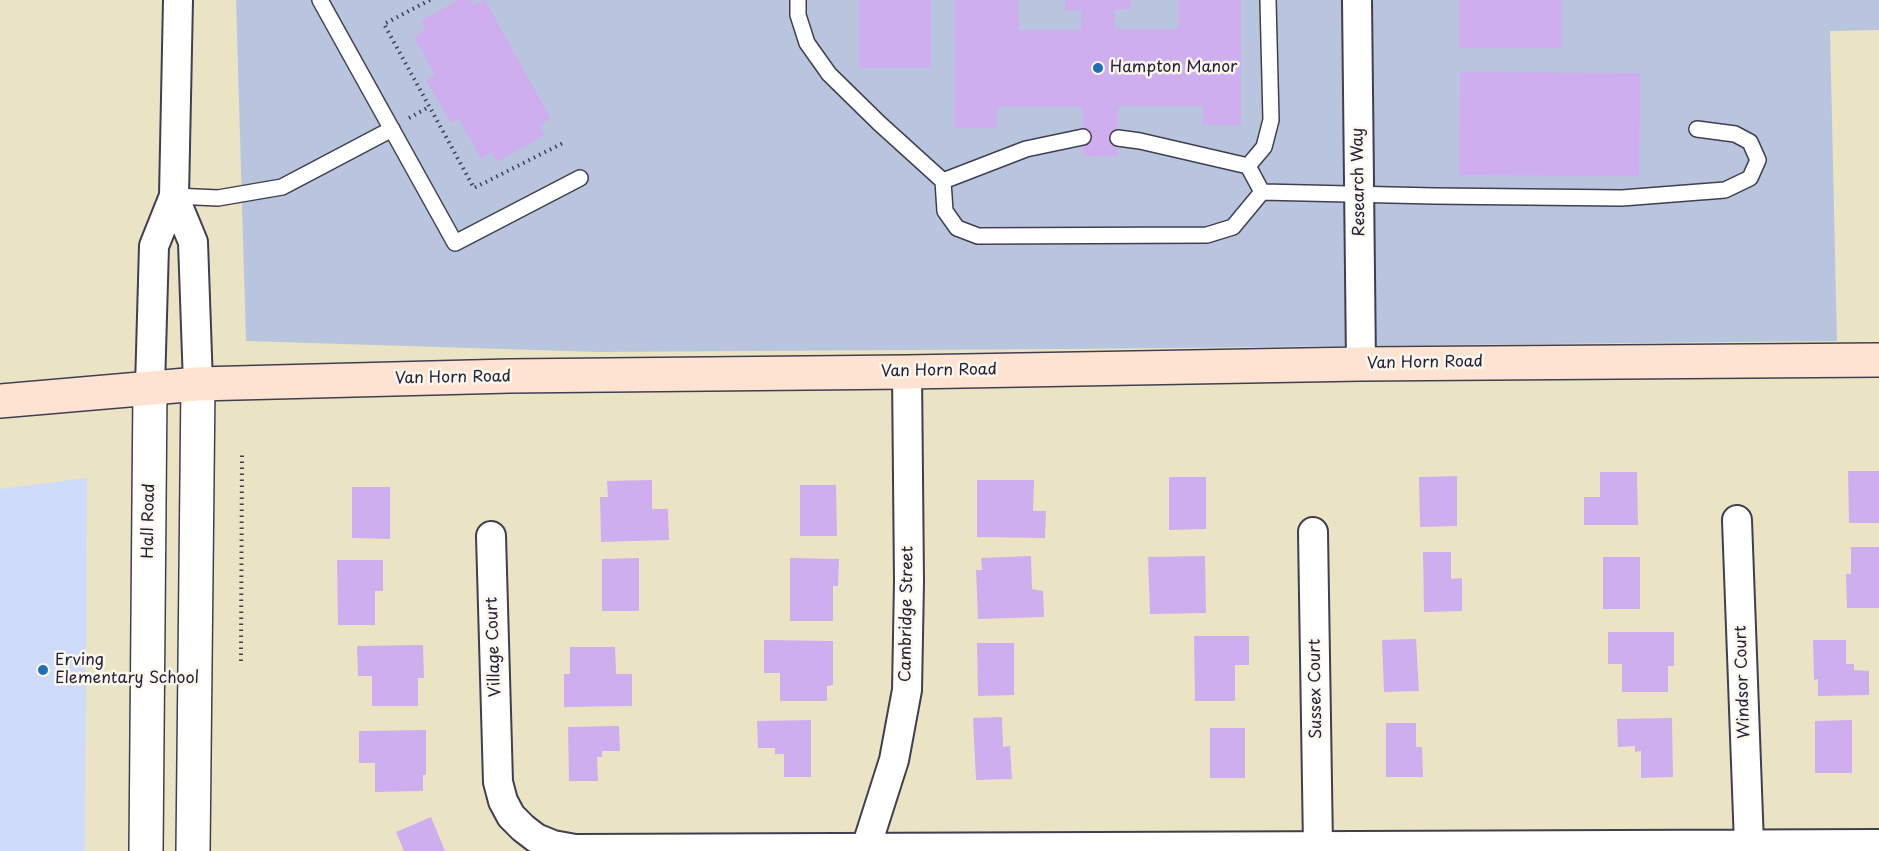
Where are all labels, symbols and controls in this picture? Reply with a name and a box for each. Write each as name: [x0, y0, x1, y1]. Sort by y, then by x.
place label: Hampton Manor: [1110, 58, 1238, 78]
marker: Hampton Manor: [1091, 61, 1105, 75]
street label: Research Way: [1348, 127, 1370, 237]
street label: Van Horn Road: [1367, 352, 1483, 374]
street label: Van Horn Road: [881, 360, 997, 382]
street label: Van Horn Road: [395, 367, 511, 389]
street label: Hall Road: [139, 483, 159, 559]
street label: Cambridge Street: [896, 546, 918, 682]
street label: Village Court: [483, 596, 505, 698]
street label: Windsor Court: [1731, 625, 1755, 739]
street label: Sussex Court: [1306, 639, 1326, 739]
place label: Erving Elementary School: [55, 651, 199, 689]
marker: Erving Elementary School: [36, 663, 50, 677]

